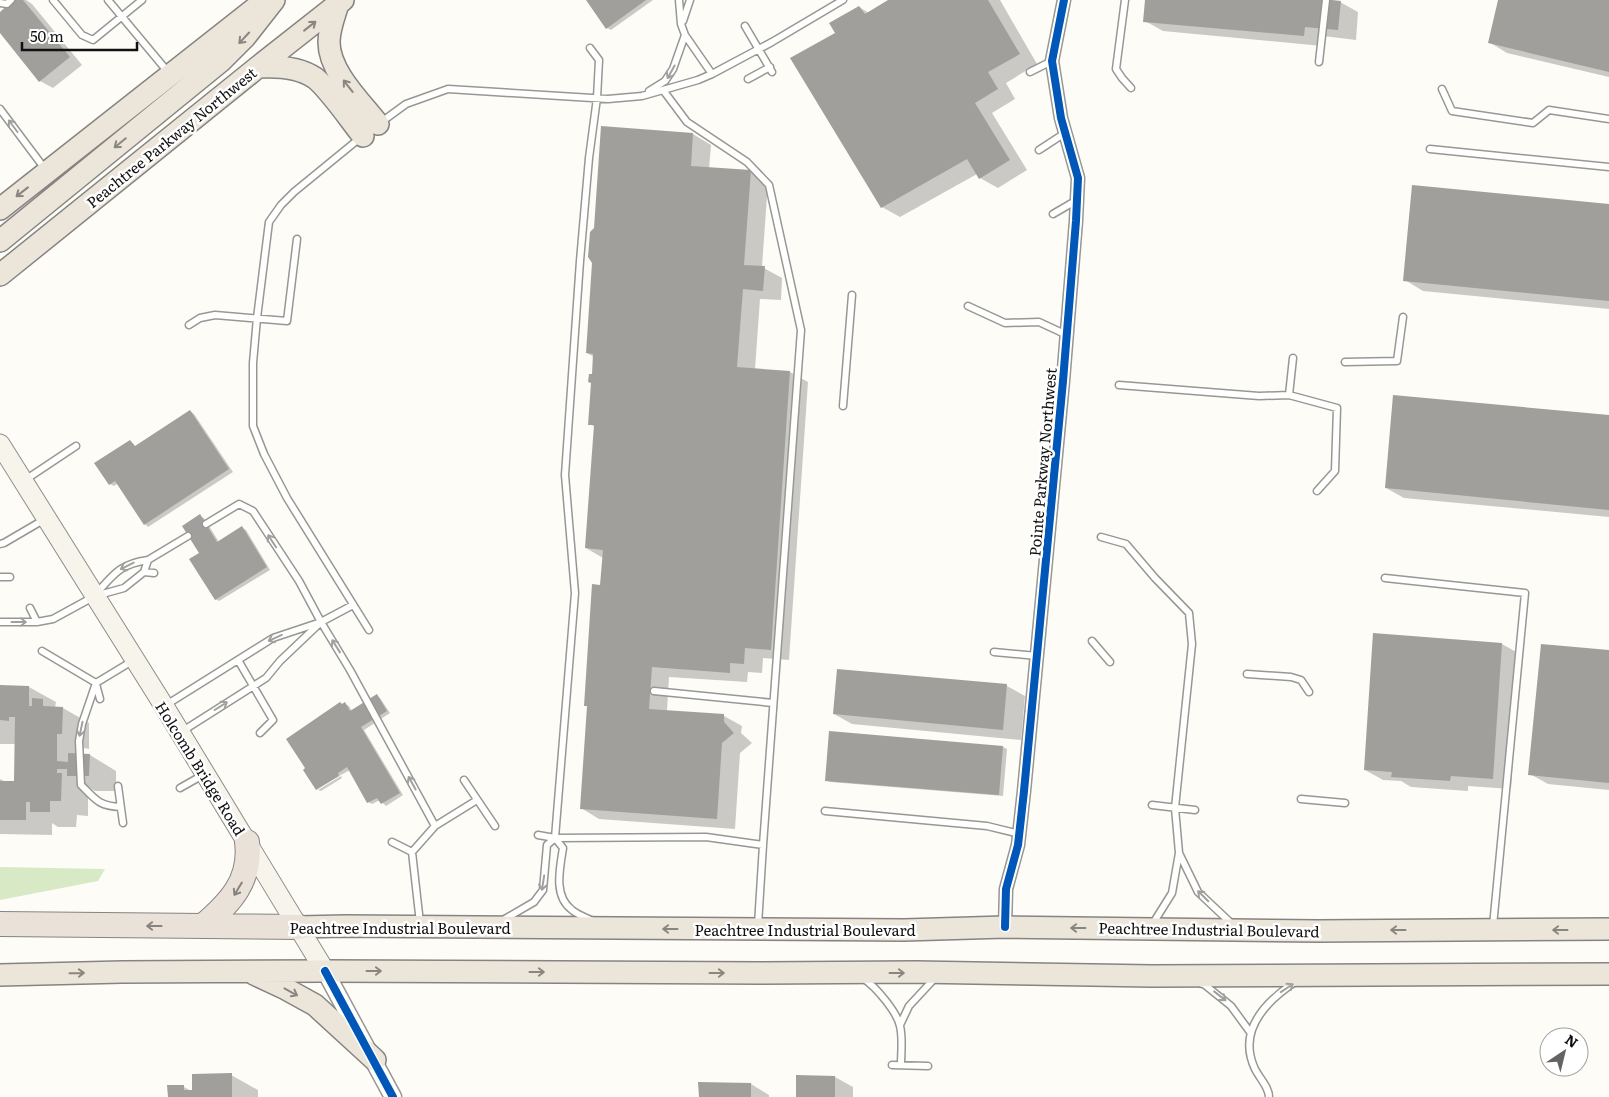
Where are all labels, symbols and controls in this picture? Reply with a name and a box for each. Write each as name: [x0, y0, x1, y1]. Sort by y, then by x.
scale bar: [22, 20, 138, 52]
one-way arrow: [303, 21, 316, 32]
text: 50 m: [30, 24, 64, 47]
one-way arrow: [238, 32, 250, 45]
street label: Peachtree Parkway Northwest: [81, 61, 261, 213]
one-way arrow: [666, 64, 676, 79]
one-way arrow: [343, 80, 354, 93]
one-way arrow: [8, 119, 18, 133]
one-way arrow: [114, 138, 127, 149]
one-way arrow: [15, 187, 29, 197]
street label: Pointe Parkway Northwest: [1022, 367, 1062, 557]
one-way arrow: [267, 534, 277, 548]
one-way arrow: [119, 561, 134, 571]
one-way arrow: [10, 617, 26, 627]
one-way arrow: [268, 633, 283, 643]
one-way arrow: [330, 639, 340, 653]
street label: Holcomb Bridge Road: [150, 696, 252, 840]
one-way arrow: [213, 701, 227, 711]
one-way arrow: [76, 721, 85, 737]
one-way arrow: [407, 776, 416, 791]
one-way arrow: [538, 874, 548, 890]
one-way arrow: [232, 881, 242, 895]
one-way arrow: [1197, 890, 1209, 902]
street label: Peachtree Industrial Boulevard: [289, 916, 511, 939]
street label: Peachtree Industrial Boulevard: [1098, 916, 1320, 942]
street label: Peachtree Industrial Boulevard: [694, 918, 916, 941]
one-way arrow: [147, 921, 163, 931]
one-way arrow: [1070, 923, 1086, 932]
one-way arrow: [663, 924, 679, 934]
one-way arrow: [1390, 925, 1406, 935]
one-way arrow: [1553, 925, 1569, 934]
one-way arrow: [366, 966, 382, 976]
one-way arrow: [528, 967, 544, 977]
one-way arrow: [68, 968, 84, 978]
one-way arrow: [708, 968, 724, 978]
one-way arrow: [888, 968, 904, 977]
one-way arrow: [1280, 983, 1294, 993]
one-way arrow: [283, 987, 297, 997]
one-way arrow: [1213, 991, 1226, 1002]
north arrow: [1539, 1027, 1589, 1077]
text: N: [1561, 1029, 1583, 1052]

